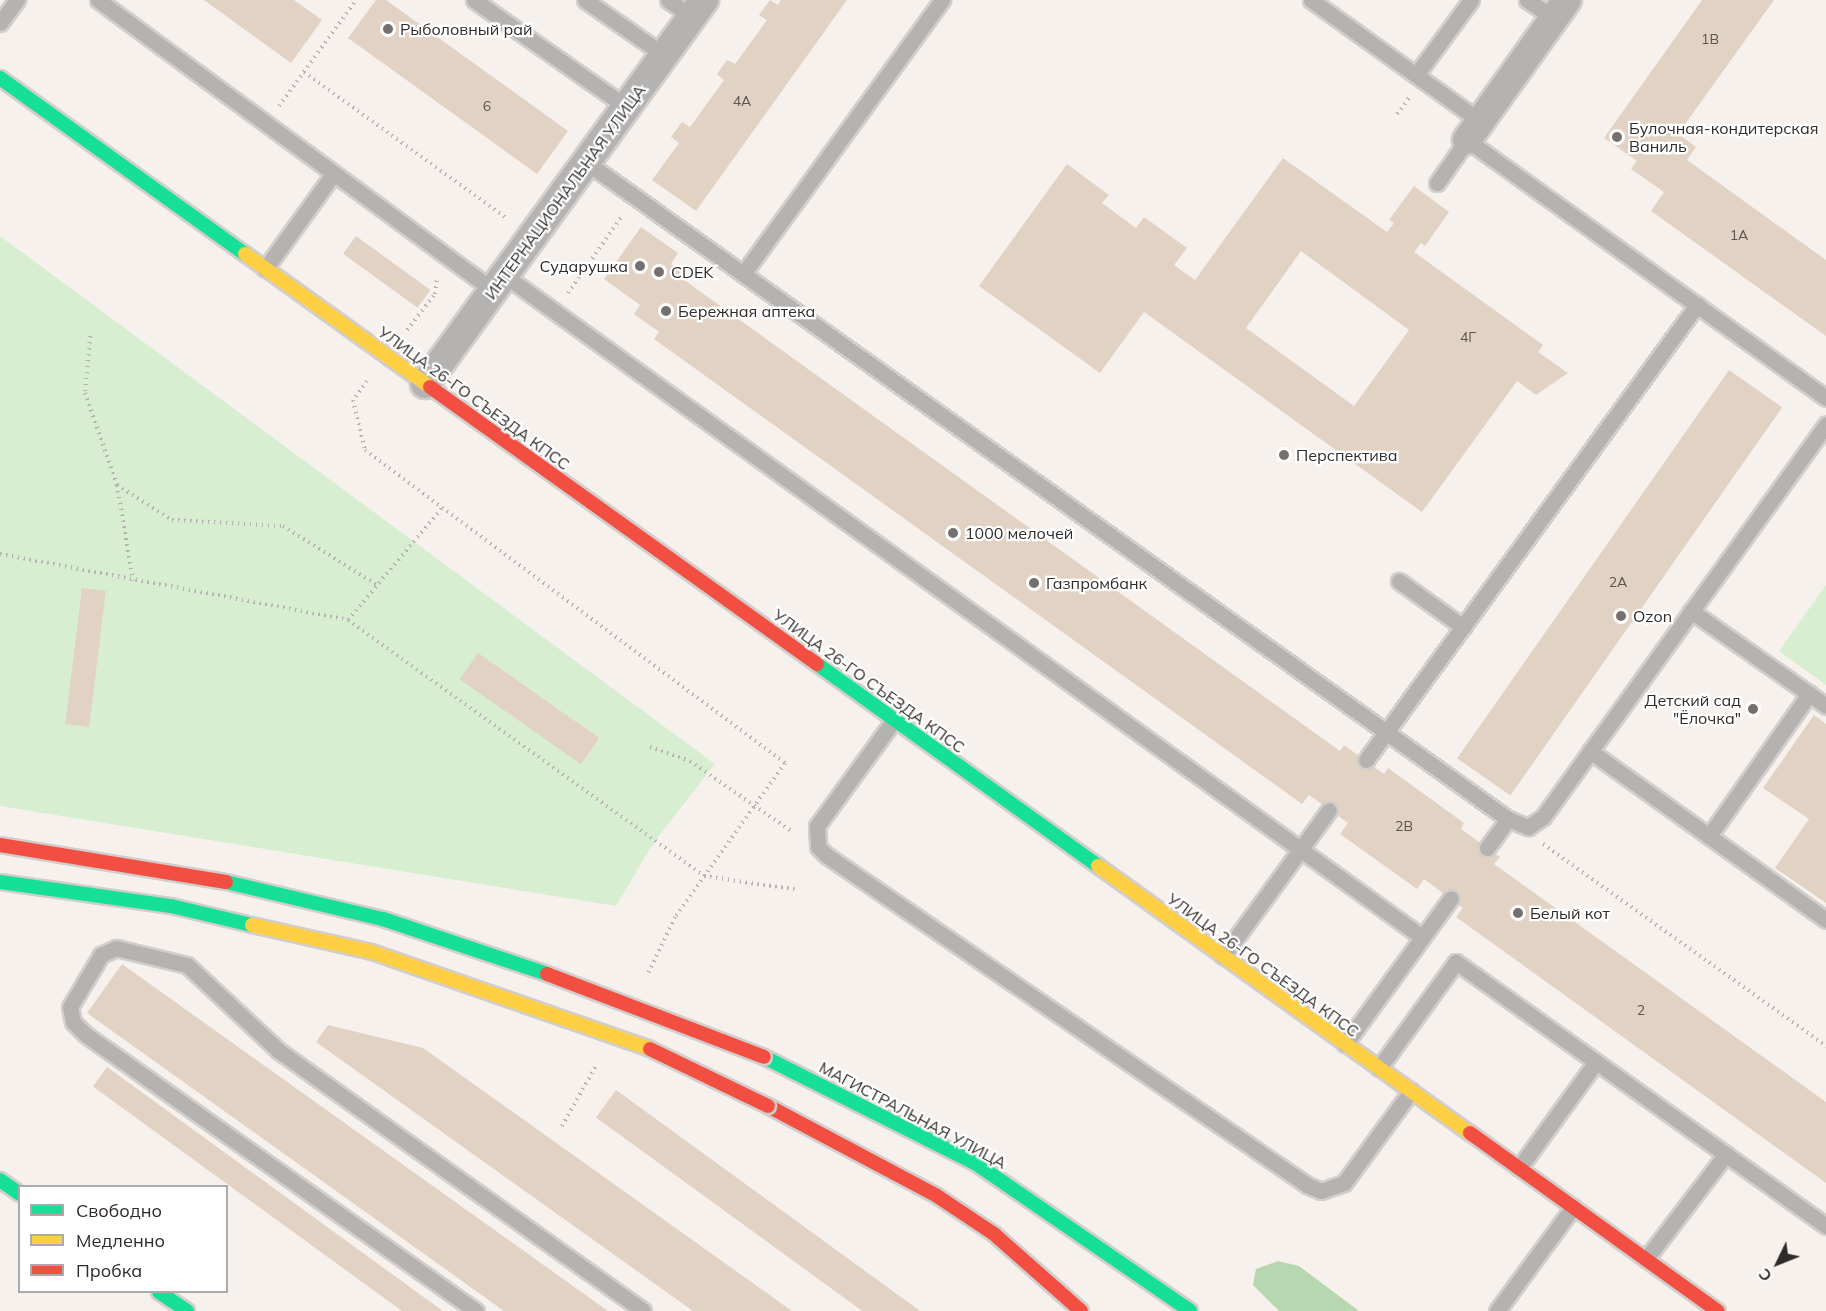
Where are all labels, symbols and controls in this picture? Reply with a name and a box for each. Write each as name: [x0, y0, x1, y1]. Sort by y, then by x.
place label: Рыболовный рай: [400, 19, 532, 39]
marker: Рыболовный рай: [381, 22, 395, 36]
house number: 1В: [1701, 31, 1719, 47]
street label: ИНТЕРНАЦИОНАЛЬНАЯ УЛИЦА: [481, 81, 649, 303]
house number: 4А: [733, 93, 751, 109]
house number: 6: [483, 98, 491, 114]
place label: Булочная-кондитерская Ваниль: [1629, 118, 1818, 156]
marker: Булочная-кондитерская Ваниль: [1610, 130, 1624, 144]
house number: 1А: [1730, 227, 1748, 243]
place label: Сударушка: [540, 256, 628, 276]
marker: Сударушка: [633, 259, 647, 273]
place label: CDEK: [671, 262, 713, 282]
marker: CDEK: [652, 265, 666, 279]
place label: Бережная аптека: [678, 301, 815, 321]
marker: Бережная аптека: [659, 304, 673, 318]
street label: УЛИЦА 26-ГО СЪЕЗДА КПСС: [375, 322, 573, 474]
house number: 4Г: [1460, 329, 1476, 345]
place label: Перспектива: [1296, 445, 1397, 465]
marker: Перспектива: [1277, 448, 1291, 462]
place label: 1000 мелочей: [965, 523, 1073, 543]
marker: 1000 мелочей: [946, 526, 960, 540]
place label: Газпромбанк: [1046, 573, 1147, 593]
house number: 2А: [1609, 574, 1627, 590]
marker: Газпромбанк: [1027, 576, 1041, 590]
street label: УЛИЦА 26-ГО СЪЕЗДА КПСС: [770, 605, 968, 757]
place label: Ozon: [1633, 606, 1672, 626]
marker: Ozon: [1614, 609, 1628, 623]
place label: Детский сад "Ёлочка": [1645, 690, 1741, 728]
marker: Детский сад "Ёлочка": [1746, 702, 1760, 716]
house number: 2В: [1395, 818, 1413, 834]
street label: УЛИЦА 26-ГО СЪЕЗДА КПСС: [1164, 889, 1362, 1041]
place label: Белый кот: [1530, 903, 1610, 923]
marker: Белый кот: [1511, 906, 1525, 920]
house number: 2: [1637, 1002, 1645, 1018]
street label: МАГИСТРАЛЬНАЯ УЛИЦА: [816, 1057, 1010, 1173]
legend: [18, 1185, 228, 1293]
text: Свободно: [76, 1199, 162, 1222]
text: Медленно: [76, 1229, 165, 1252]
north arrow: [1748, 1233, 1808, 1293]
text: Пробка: [76, 1259, 142, 1282]
text: С: [1754, 1264, 1776, 1286]

